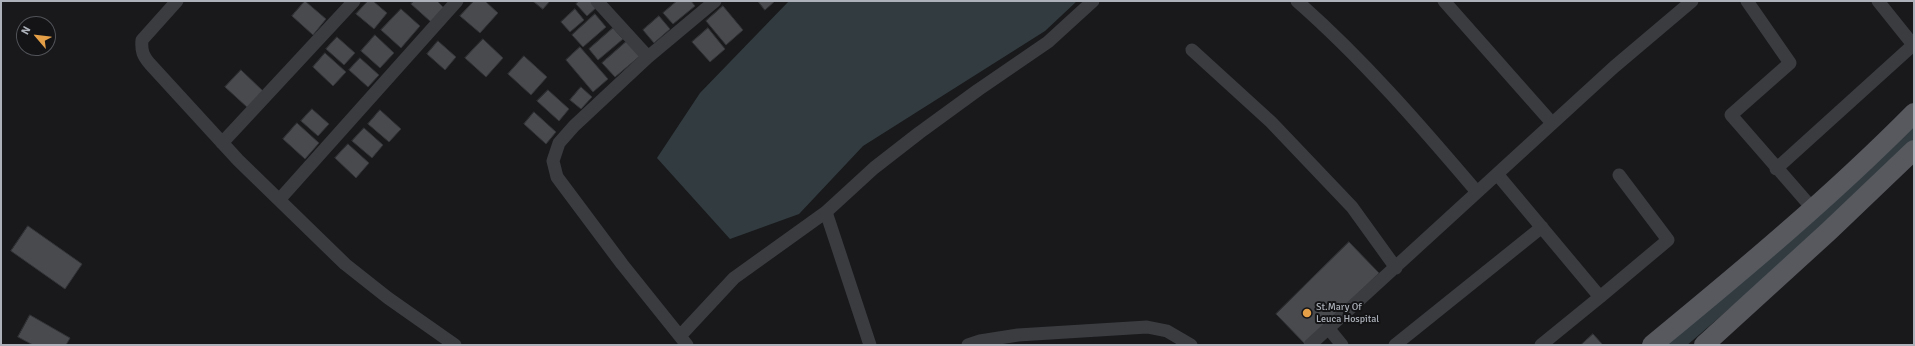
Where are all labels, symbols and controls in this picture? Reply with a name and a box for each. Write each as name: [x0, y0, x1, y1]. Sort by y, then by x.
north arrow: [16, 16, 56, 56]
text: N: [18, 24, 33, 37]
place label: St.Mary Of Leuca Hospital: [1316, 301, 1379, 324]
marker: St.Mary Of Leuca Hospital: [1301, 307, 1313, 319]

